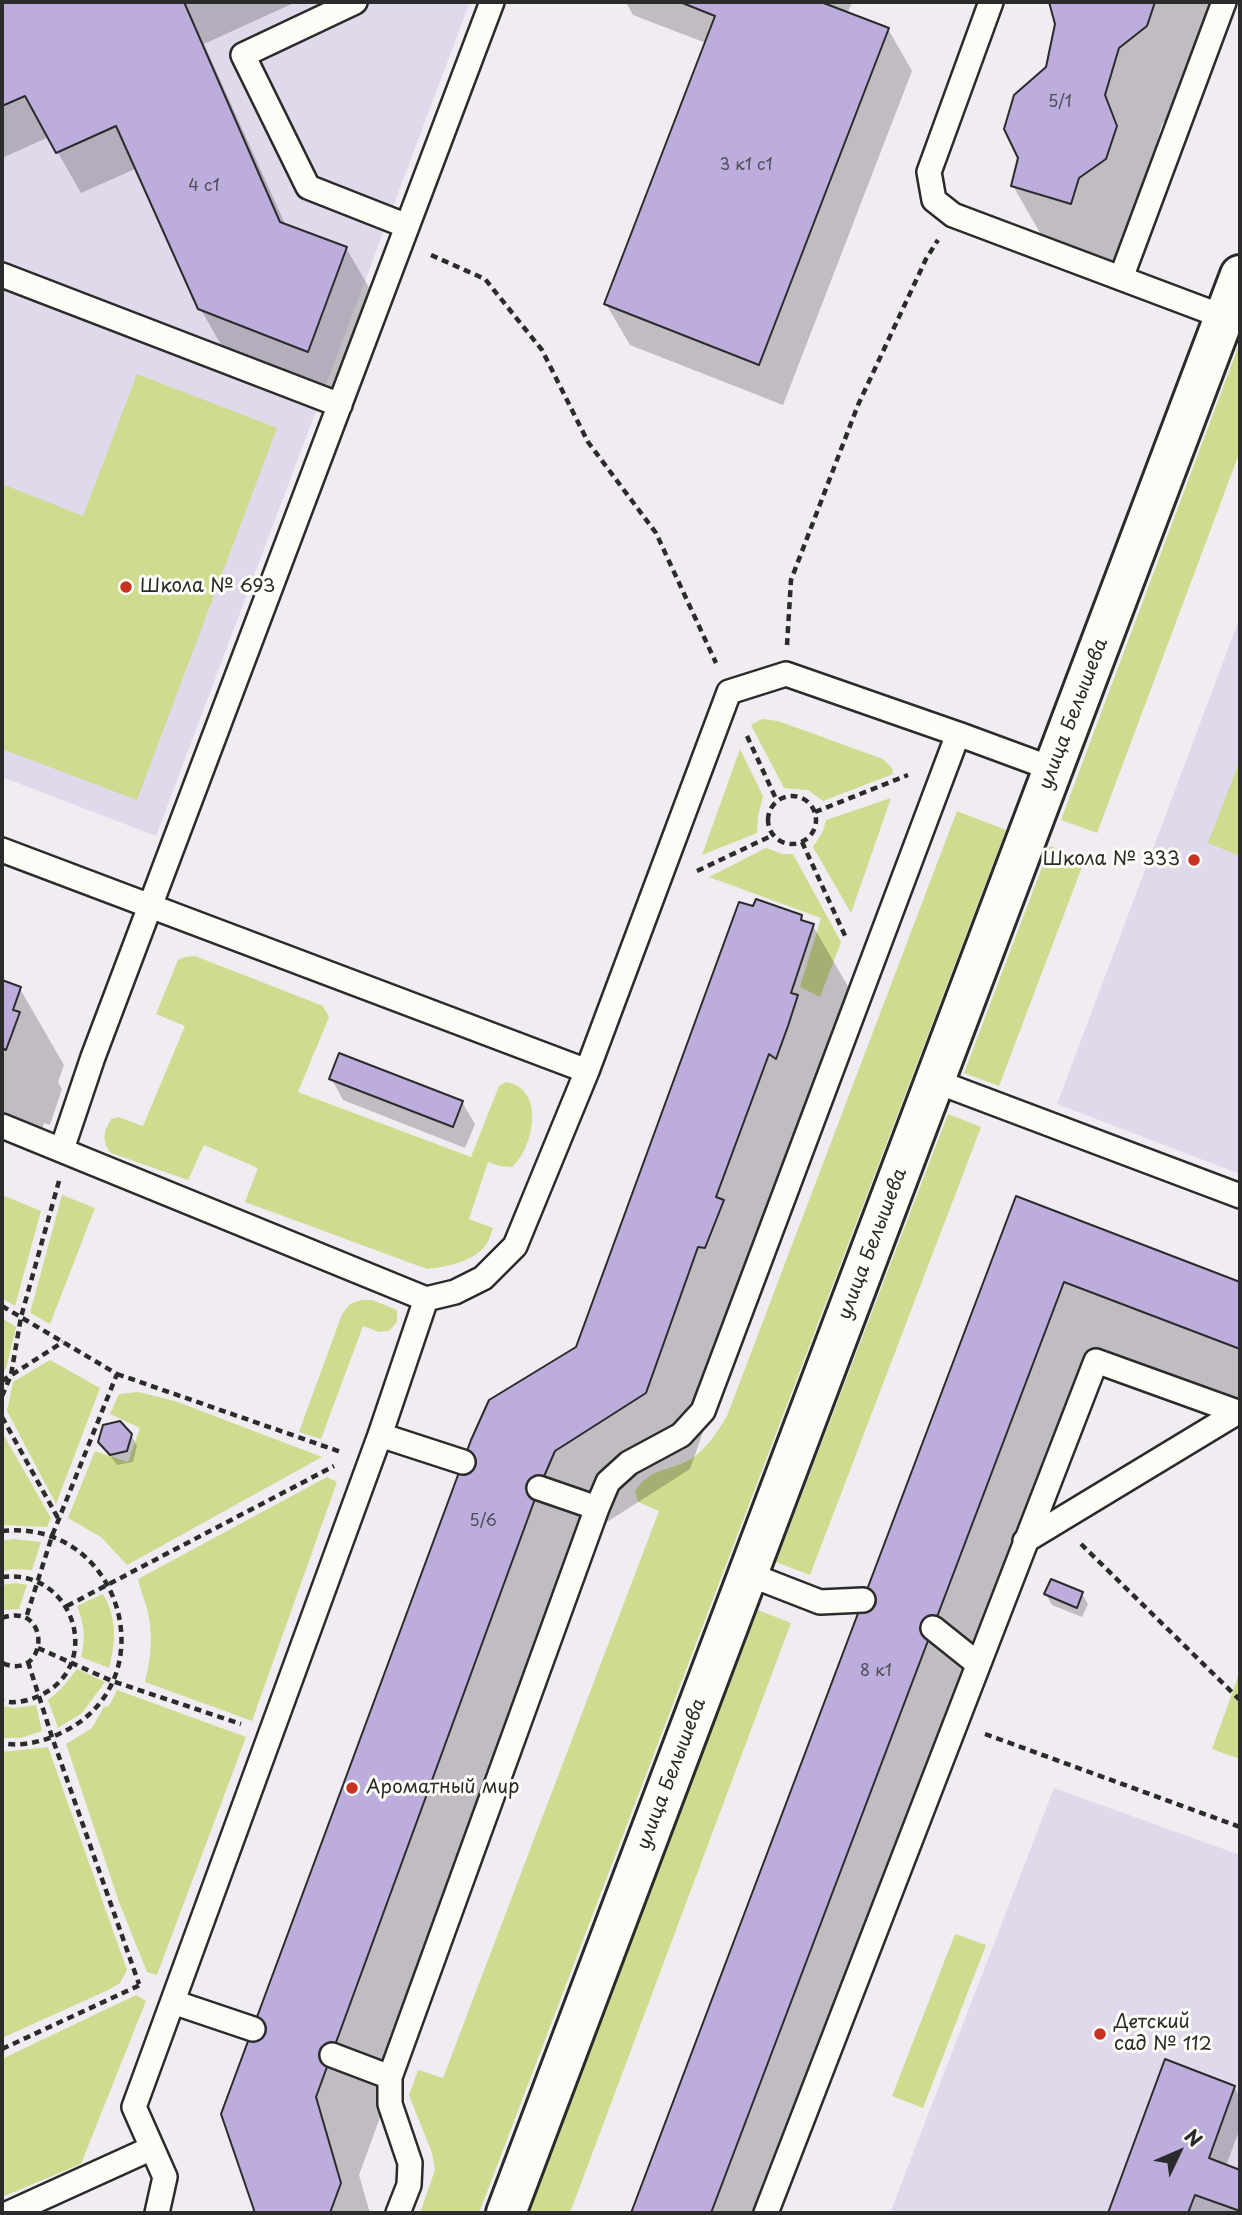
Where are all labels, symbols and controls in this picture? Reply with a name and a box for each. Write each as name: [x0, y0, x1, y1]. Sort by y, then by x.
house number: 5/1: [1048, 93, 1072, 113]
house number: 3 к1 с1: [719, 156, 773, 176]
house number: 4 с1: [188, 177, 220, 197]
place label: Школа № 693: [140, 576, 275, 598]
marker: Школа № 693: [118, 579, 134, 595]
street label: улица Белышева: [1035, 635, 1113, 793]
place label: Школа № 333: [1043, 849, 1180, 871]
marker: Школа № 333: [1186, 852, 1202, 868]
street label: улица Белышева: [834, 1165, 912, 1323]
house number: 5/6: [469, 1512, 497, 1532]
house number: 8 к1: [860, 1662, 892, 1682]
street label: улица Белышева: [633, 1695, 711, 1853]
place label: Ароматный мир: [366, 1777, 520, 1799]
marker: Ароматный мир: [344, 1780, 360, 1796]
place label: Детский сад № 112: [1114, 2012, 1212, 2056]
marker: Детский сад № 112: [1092, 2026, 1108, 2042]
north arrow: [1144, 2117, 1214, 2187]
text: N: [1179, 2122, 1209, 2153]

